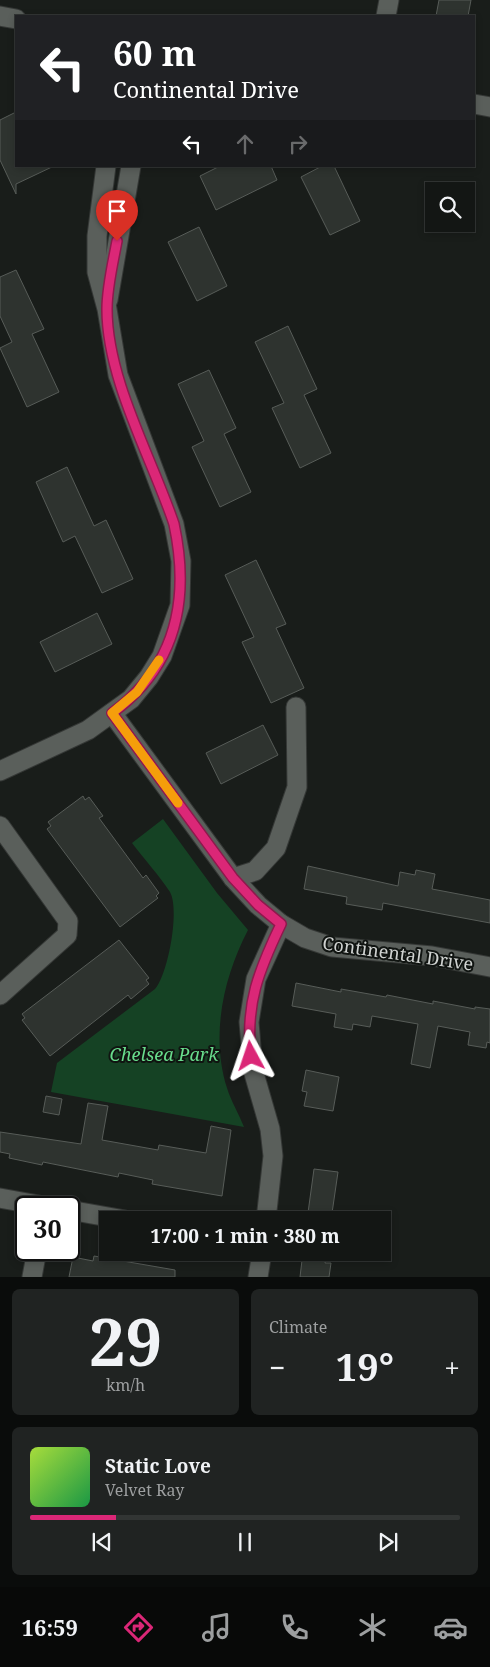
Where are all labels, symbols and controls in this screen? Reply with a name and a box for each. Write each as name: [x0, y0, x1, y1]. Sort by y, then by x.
text: 60 m: [113, 29, 196, 76]
icon: left: [30, 35, 95, 100]
text: Continental Drive: [113, 74, 299, 104]
icon: left: [178, 130, 206, 158]
icon: ahead: [231, 130, 259, 158]
icon: right: [284, 130, 312, 158]
map controls: [425, 182, 475, 232]
button: search: [425, 182, 475, 232]
pin: [96, 190, 138, 241]
icon: arrive: [103, 197, 131, 225]
street label: Continental Drive: [321, 931, 475, 975]
position arrow: [224, 1029, 276, 1081]
park label: Chelsea Park: [110, 1042, 219, 1066]
speed limit sign: 30: [15, 1196, 80, 1261]
text: 17:00 · 1 min · 380 m: [150, 1223, 340, 1249]
text: 29: [89, 1297, 162, 1385]
text: Climate: [269, 1316, 327, 1338]
text: 19°: [336, 1340, 394, 1392]
text: −: [269, 1348, 285, 1386]
text: +: [444, 1348, 460, 1386]
text: km/h: [106, 1374, 145, 1396]
text: Static Love: [105, 1453, 211, 1479]
text: Velvet Ray: [105, 1479, 184, 1501]
icon: previous: [88, 1528, 116, 1556]
icon: pause: [231, 1528, 259, 1556]
icon: next: [374, 1528, 402, 1556]
icon: directions: [121, 1610, 156, 1645]
icon: music: [199, 1610, 234, 1645]
icon: phone: [277, 1610, 312, 1645]
icon: climate: [355, 1610, 390, 1645]
icon: car: [433, 1610, 468, 1645]
text: 16:59: [22, 1612, 78, 1642]

